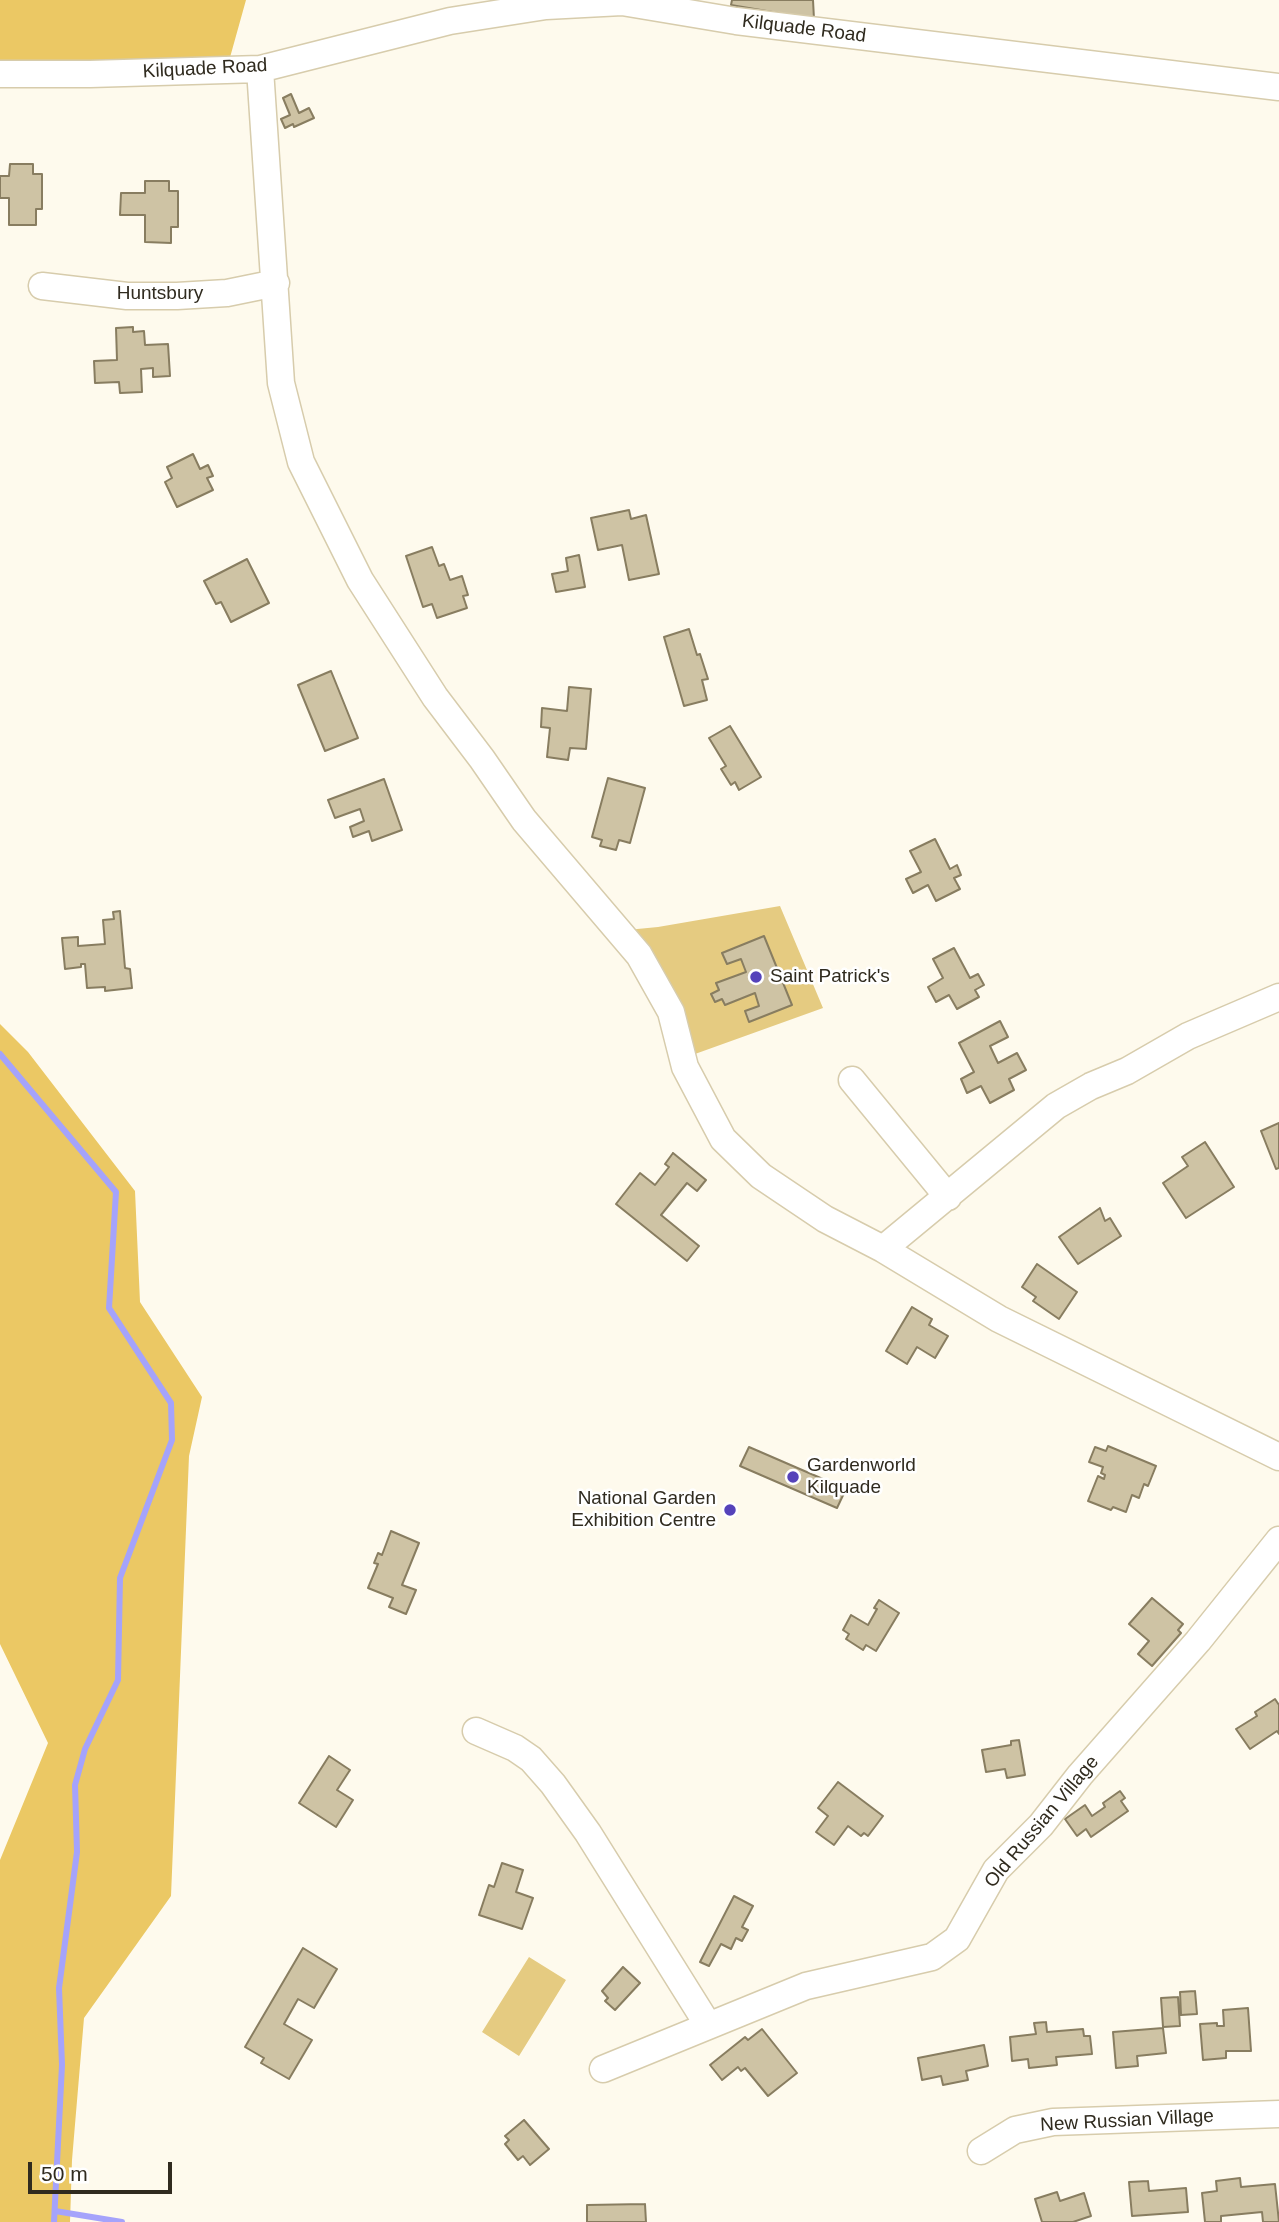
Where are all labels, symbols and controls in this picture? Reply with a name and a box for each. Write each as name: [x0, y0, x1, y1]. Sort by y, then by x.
street label: Kilquade Road: [741, 10, 867, 48]
street label: Kilquade Road: [142, 54, 268, 84]
street label: Huntsbury: [117, 283, 203, 305]
place label: Saint Patrick's: [770, 966, 890, 988]
marker: Saint Patrick's: [748, 969, 764, 985]
place label: Gardenworld Kilquade: [807, 1455, 916, 1499]
marker: Gardenworld Kilquade: [785, 1469, 801, 1485]
place label: National Garden Exhibition Centre: [571, 1488, 716, 1532]
marker: National Garden Exhibition Centre: [722, 1502, 738, 1518]
street label: Old Russian Village: [980, 1751, 1104, 1893]
street label: New Russian Village: [1040, 2105, 1214, 2137]
scale bar: [32, 2148, 175, 2192]
text: 50 m: [41, 2162, 88, 2185]

